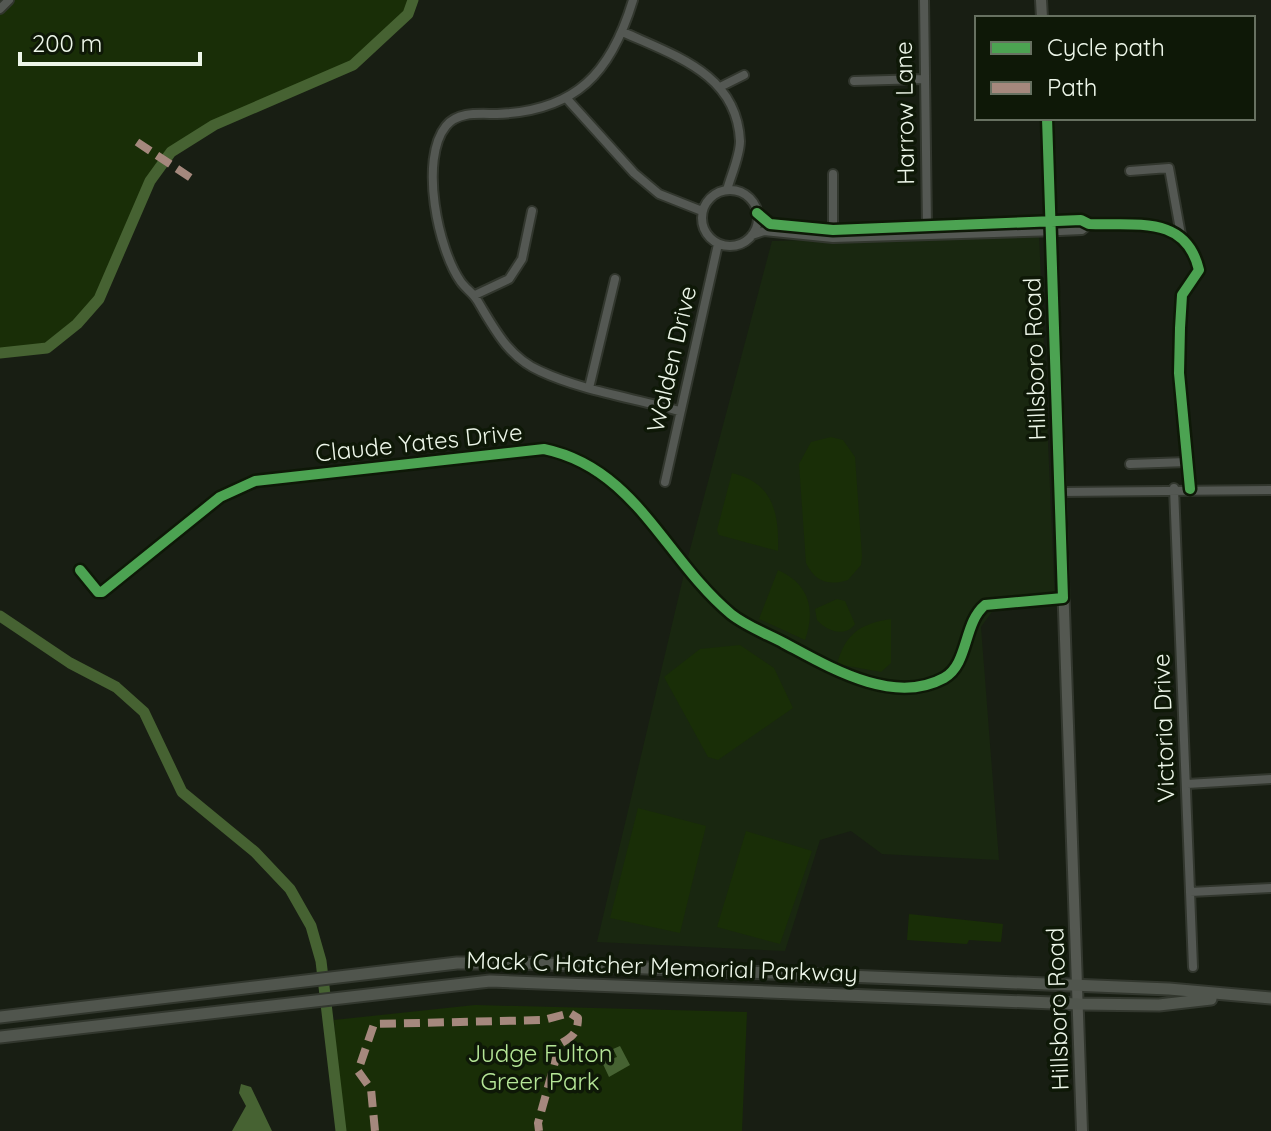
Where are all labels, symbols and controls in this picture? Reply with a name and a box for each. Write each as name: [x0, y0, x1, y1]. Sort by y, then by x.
scale bar: [20, 16, 200, 66]
legend: [975, 16, 1255, 120]
text: 200 m: [32, 28, 102, 58]
text: Cycle path: [1047, 32, 1165, 62]
street label: Harrow Lane: [888, 41, 920, 185]
text: Path: [1047, 72, 1098, 102]
street label: Hillsboro Road: [1016, 277, 1052, 441]
street label: Walden Drive: [640, 283, 702, 435]
street label: Claude Yates Drive: [314, 416, 524, 468]
street label: Victoria Drive: [1145, 653, 1181, 803]
street label: Hillsboro Road: [1039, 927, 1075, 1091]
street label: Mack C Hatcher Memorial Parkway: [466, 944, 858, 988]
park label: Judge Fulton Greer Park: [467, 1038, 613, 1096]

